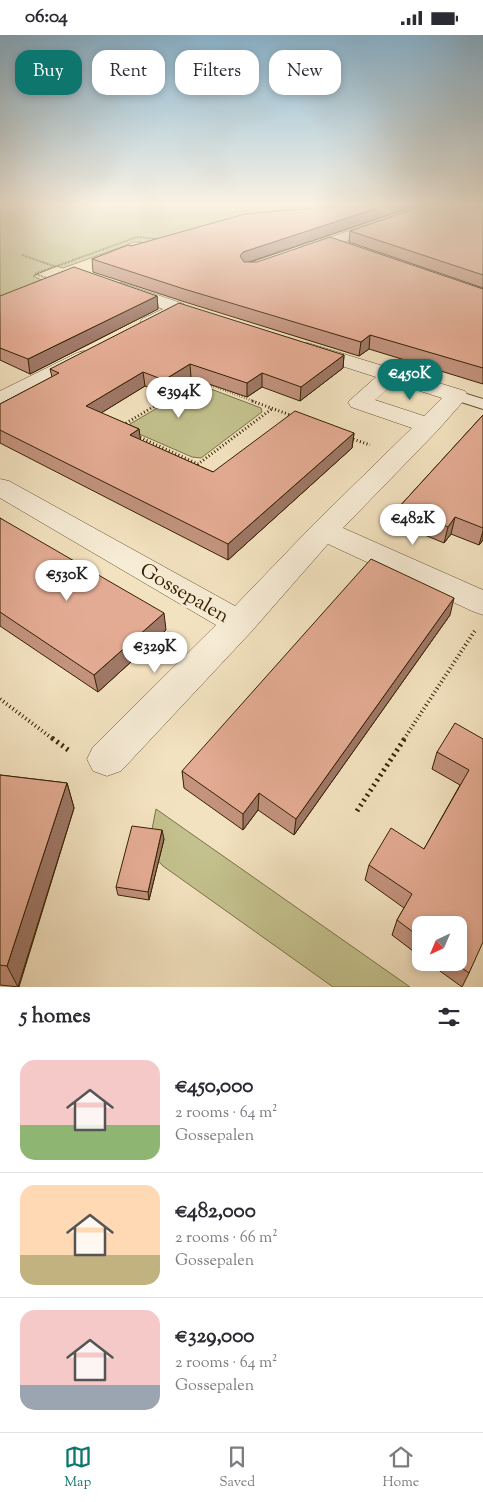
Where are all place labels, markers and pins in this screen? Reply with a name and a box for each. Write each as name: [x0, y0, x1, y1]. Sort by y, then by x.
pin: €450K: [375, 359, 445, 401]
pin: €394K: [144, 377, 214, 419]
pin: €482K: [378, 503, 448, 546]
pin: €530K: [32, 559, 102, 602]
pin: €329K: [120, 631, 190, 674]

